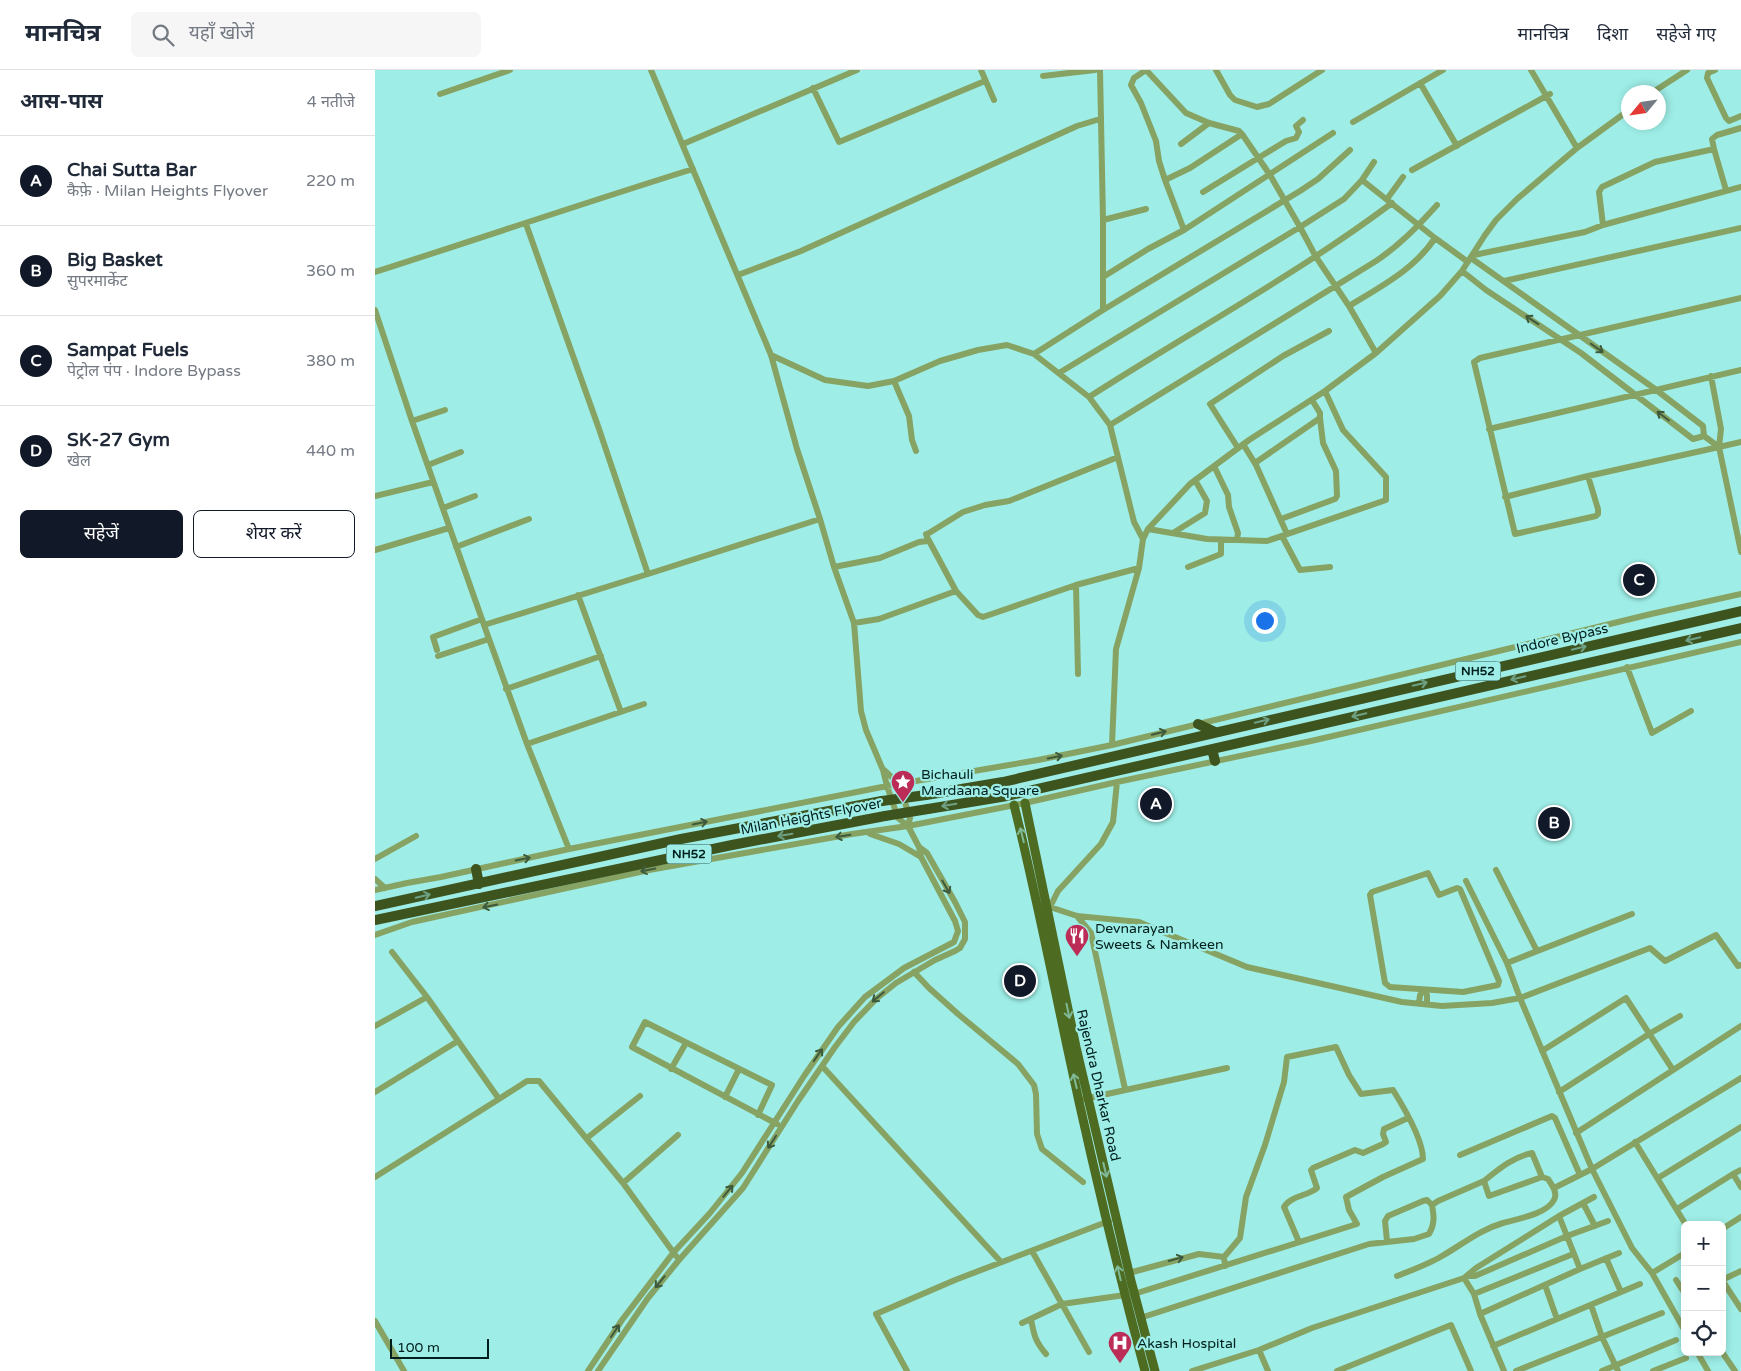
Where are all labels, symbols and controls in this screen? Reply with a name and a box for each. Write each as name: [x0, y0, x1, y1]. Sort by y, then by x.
search box: [131, 12, 481, 57]
text: मानचित्र: [25, 19, 101, 48]
icon: search: [149, 21, 177, 49]
text: यहाँ खोजें: [189, 22, 254, 44]
text: मानचित्र: [1518, 23, 1569, 45]
text: दिशा: [1597, 23, 1628, 45]
text: सहेजे गए: [1656, 23, 1716, 45]
north arrow: [1621, 85, 1666, 130]
text: आस-पास: [20, 89, 103, 114]
text: 4 नतीजे: [307, 92, 355, 112]
text: Chai Sutta Bar: [67, 159, 197, 181]
text: A: [30, 171, 42, 191]
text: 220 m: [306, 171, 355, 191]
text: कैफ़े · Milan Heights Flyover: [67, 181, 268, 201]
text: Big Basket: [67, 249, 163, 271]
text: B: [30, 261, 42, 281]
text: 360 m: [306, 261, 355, 281]
text: सुपरमार्केट: [67, 271, 128, 291]
one-way arrow: [1525, 315, 1539, 325]
text: Sampat Fuels: [67, 339, 189, 361]
one-way arrow: [1589, 343, 1603, 353]
text: C: [30, 351, 42, 371]
text: 380 m: [306, 351, 355, 371]
text: पेट्रोल पंप · Indore Bypass: [67, 361, 241, 381]
one-way arrow: [1657, 411, 1670, 422]
text: SK-27 Gym: [67, 429, 170, 451]
text: D: [30, 441, 42, 461]
text: 440 m: [306, 441, 355, 461]
text: खेल: [67, 451, 91, 471]
button: सहेजें: [20, 510, 183, 558]
button: शेयर करें: [193, 510, 355, 558]
pin: C: [1623, 561, 1655, 599]
your location: [1252, 608, 1278, 634]
street label: Indore Bypass: [1515, 620, 1610, 657]
one-way arrow: [1686, 635, 1702, 644]
one-way arrow: [1570, 643, 1586, 652]
road number: NH52: [1455, 662, 1501, 680]
one-way arrow: [1510, 674, 1526, 684]
one-way arrow: [1412, 679, 1428, 688]
one-way arrow: [1352, 711, 1368, 720]
one-way arrow: [1254, 716, 1270, 725]
one-way arrow: [1150, 728, 1166, 737]
one-way arrow: [1047, 751, 1063, 761]
place label: Bichauli Mardaana Square: [921, 766, 1039, 799]
place icon: Bichauli Mardaana Square: [890, 769, 916, 803]
pin: A: [1140, 785, 1172, 823]
street label: Milan Heights Flyover: [739, 794, 884, 839]
one-way arrow: [942, 801, 958, 811]
pin: B: [1538, 804, 1570, 842]
one-way arrow: [691, 818, 707, 827]
one-way arrow: [1017, 828, 1026, 844]
one-way arrow: [778, 831, 794, 841]
one-way arrow: [835, 831, 851, 841]
road number: NH52: [667, 844, 711, 864]
one-way arrow: [515, 853, 531, 863]
one-way arrow: [641, 866, 657, 875]
one-way arrow: [942, 879, 952, 893]
one-way arrow: [414, 891, 430, 900]
one-way arrow: [482, 902, 498, 911]
place label: Devnarayan Sweets & Namkeen: [1095, 920, 1223, 953]
restaurant icon: Devnarayan Sweets & Namkeen: [1064, 923, 1090, 957]
pin: D: [1004, 962, 1036, 1000]
one-way arrow: [872, 992, 885, 1003]
one-way arrow: [1064, 1003, 1073, 1019]
street label: Rajendra Dharkar Road: [1073, 1008, 1124, 1163]
one-way arrow: [813, 1049, 823, 1063]
one-way arrow: [1070, 1073, 1079, 1089]
one-way arrow: [767, 1135, 777, 1149]
one-way arrow: [1101, 1161, 1110, 1177]
one-way arrow: [723, 1185, 734, 1198]
map controls: [1681, 1221, 1726, 1356]
button: +: [1681, 1221, 1726, 1266]
one-way arrow: [1167, 1254, 1183, 1264]
one-way arrow: [1114, 1265, 1123, 1281]
button: −: [1681, 1266, 1726, 1311]
one-way arrow: [655, 1276, 666, 1289]
button: locate: [1681, 1311, 1726, 1356]
one-way arrow: [610, 1324, 620, 1338]
hospital icon: Akash Hospital: [1107, 1330, 1133, 1364]
place label: Akash Hospital: [1137, 1335, 1236, 1352]
scale bar: [390, 1336, 489, 1359]
text: 100 m: [397, 1339, 440, 1356]

